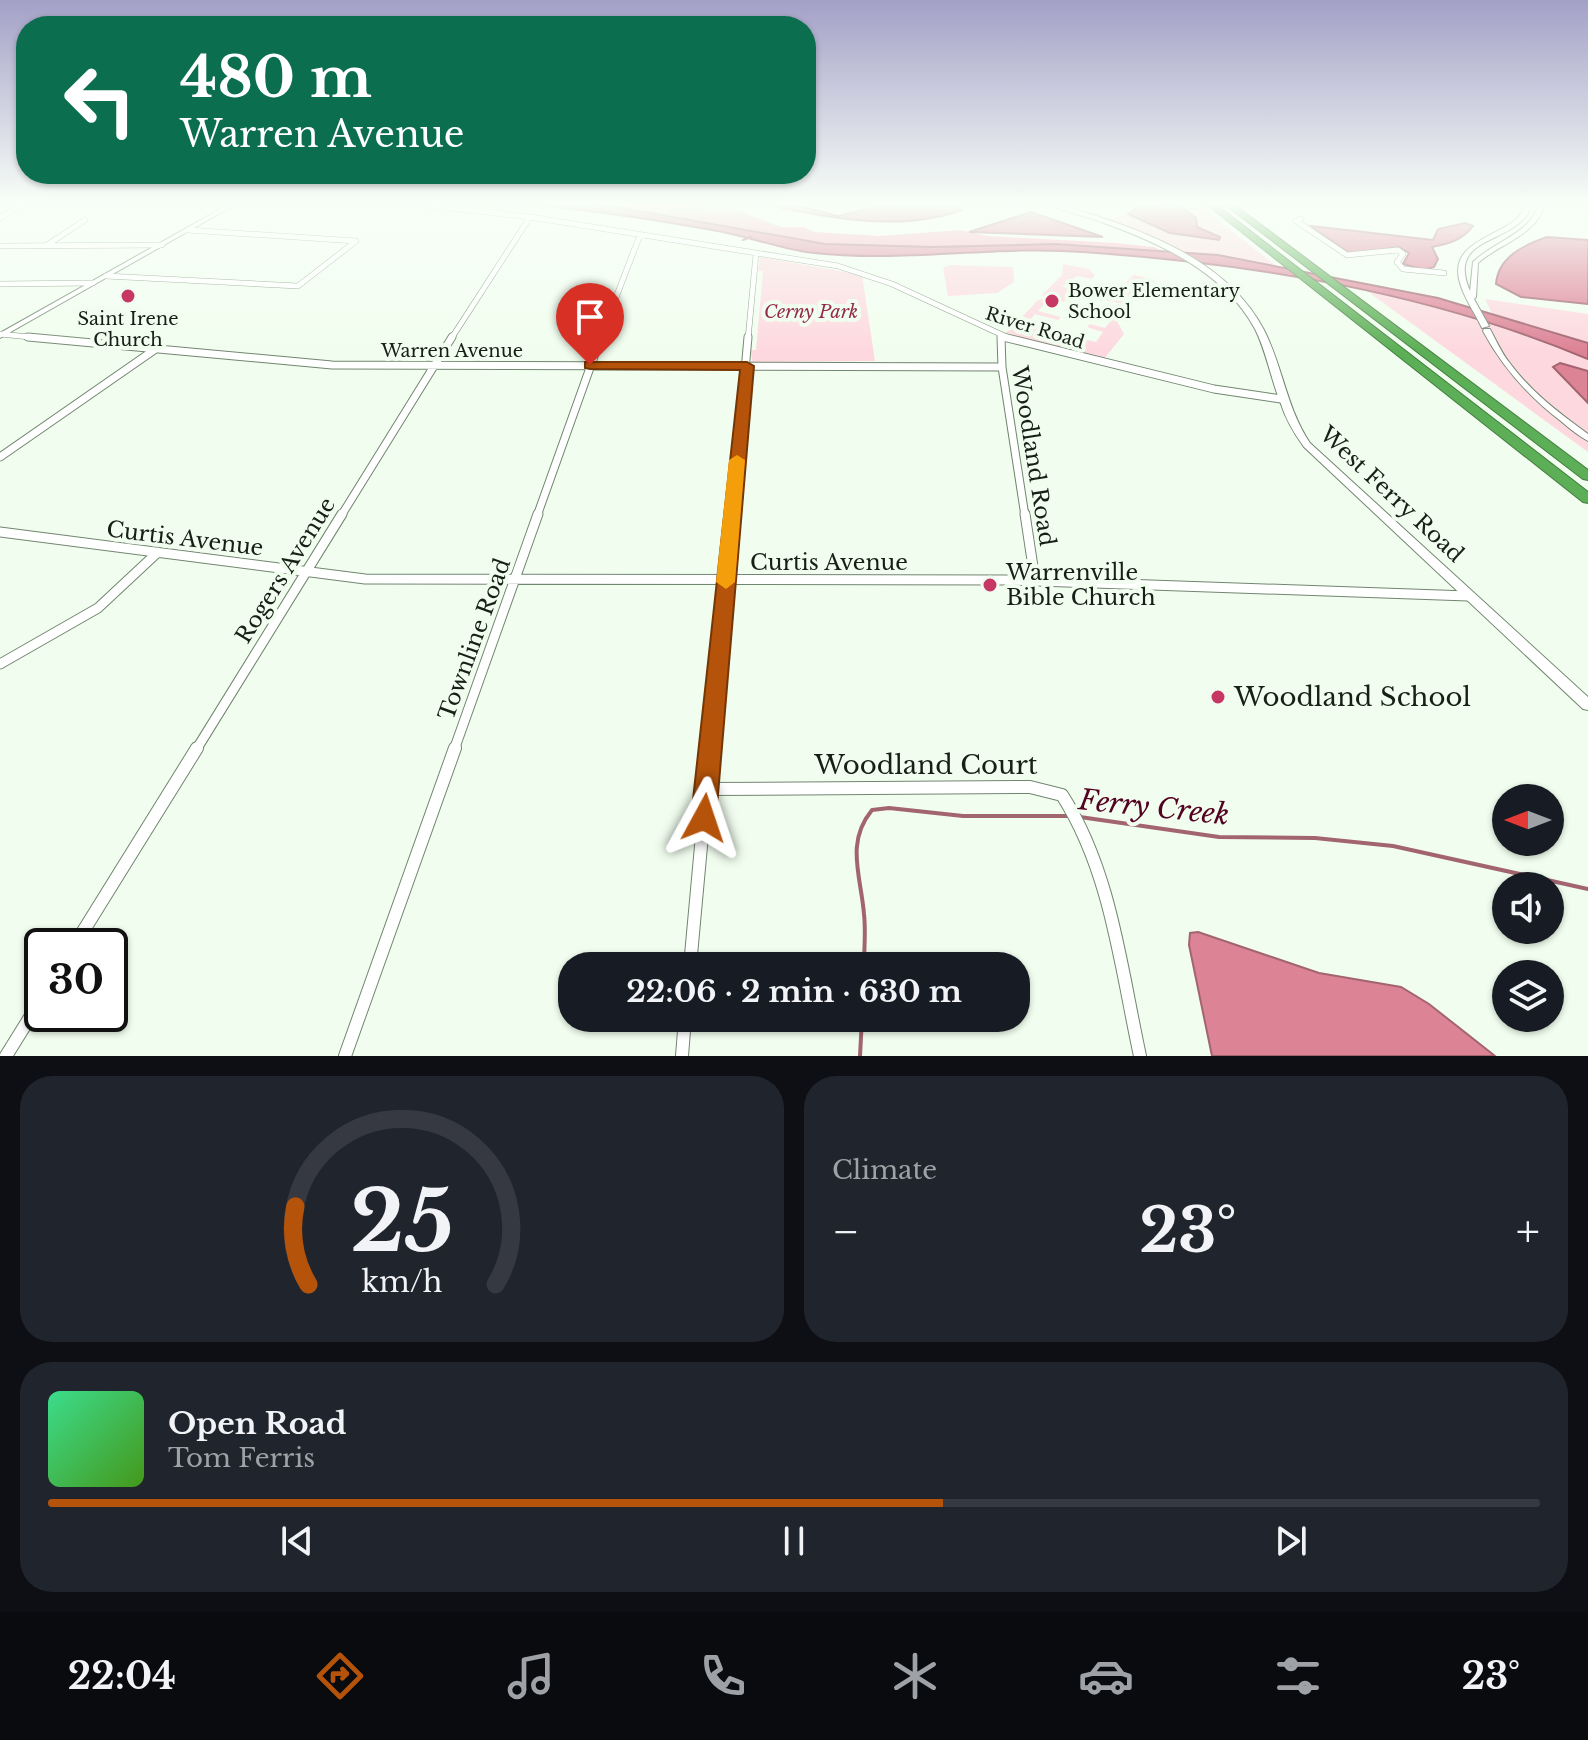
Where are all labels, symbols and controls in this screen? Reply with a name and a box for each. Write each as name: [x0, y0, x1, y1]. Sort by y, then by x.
text: 480 m: [180, 43, 372, 112]
icon: left: [48, 48, 152, 152]
text: Warren Avenue: [180, 112, 464, 157]
place label: Bower Elementary School: [1068, 280, 1240, 323]
pin: [556, 283, 624, 365]
marker: Saint Irene Church: [119, 287, 137, 305]
marker: Bower Elementary School: [1043, 292, 1061, 310]
icon: arrive: [568, 295, 612, 339]
park label: Cerny Park: [764, 301, 858, 323]
street label: River Road: [983, 303, 1087, 353]
place label: Saint Irene Church: [78, 308, 178, 351]
street label: Warren Avenue: [380, 340, 523, 362]
street label: Woodland Road: [1006, 363, 1061, 548]
street label: West Ferry Road: [1313, 420, 1469, 568]
street label: Rogers Avenue: [230, 492, 341, 648]
street label: Curtis Avenue: [105, 515, 265, 562]
street label: Curtis Avenue: [750, 549, 908, 576]
street label: Townline Road: [433, 554, 516, 724]
place label: Warrenville Bible Church: [1005, 559, 1156, 611]
marker: Warrenville Bible Church: [981, 576, 999, 594]
place label: Woodland School: [1233, 681, 1471, 713]
marker: Woodland School: [1209, 688, 1227, 706]
street label: Woodland Court: [813, 749, 1038, 781]
position arrow: [662, 776, 746, 860]
water label: Ferry Creek: [1076, 782, 1231, 833]
north arrow: [1492, 784, 1564, 856]
map controls: [1492, 784, 1564, 1032]
button: sound: [1492, 872, 1564, 944]
speed limit sign: 30: [24, 928, 128, 1032]
button: layers: [1492, 960, 1564, 1032]
text: 22:06 · 2 min · 630 m: [626, 973, 962, 1010]
text: Climate: [832, 1154, 937, 1186]
text: 25: [350, 1170, 454, 1273]
text: 23°: [1139, 1194, 1237, 1268]
text: −: [832, 1204, 860, 1259]
text: +: [1516, 1204, 1540, 1259]
text: km/h: [361, 1264, 443, 1300]
text: Open Road: [168, 1405, 347, 1442]
text: Tom Ferris: [168, 1442, 315, 1474]
icon: previous: [275, 1519, 319, 1563]
icon: pause: [772, 1519, 816, 1563]
icon: next: [1269, 1519, 1313, 1563]
icon: directions: [312, 1648, 368, 1704]
icon: music: [503, 1648, 559, 1704]
icon: phone: [695, 1648, 751, 1704]
icon: climate: [887, 1648, 943, 1704]
icon: car: [1078, 1648, 1134, 1704]
icon: filters: [1270, 1648, 1326, 1704]
text: 22:04: [68, 1654, 176, 1699]
text: 23°: [1462, 1654, 1520, 1699]

